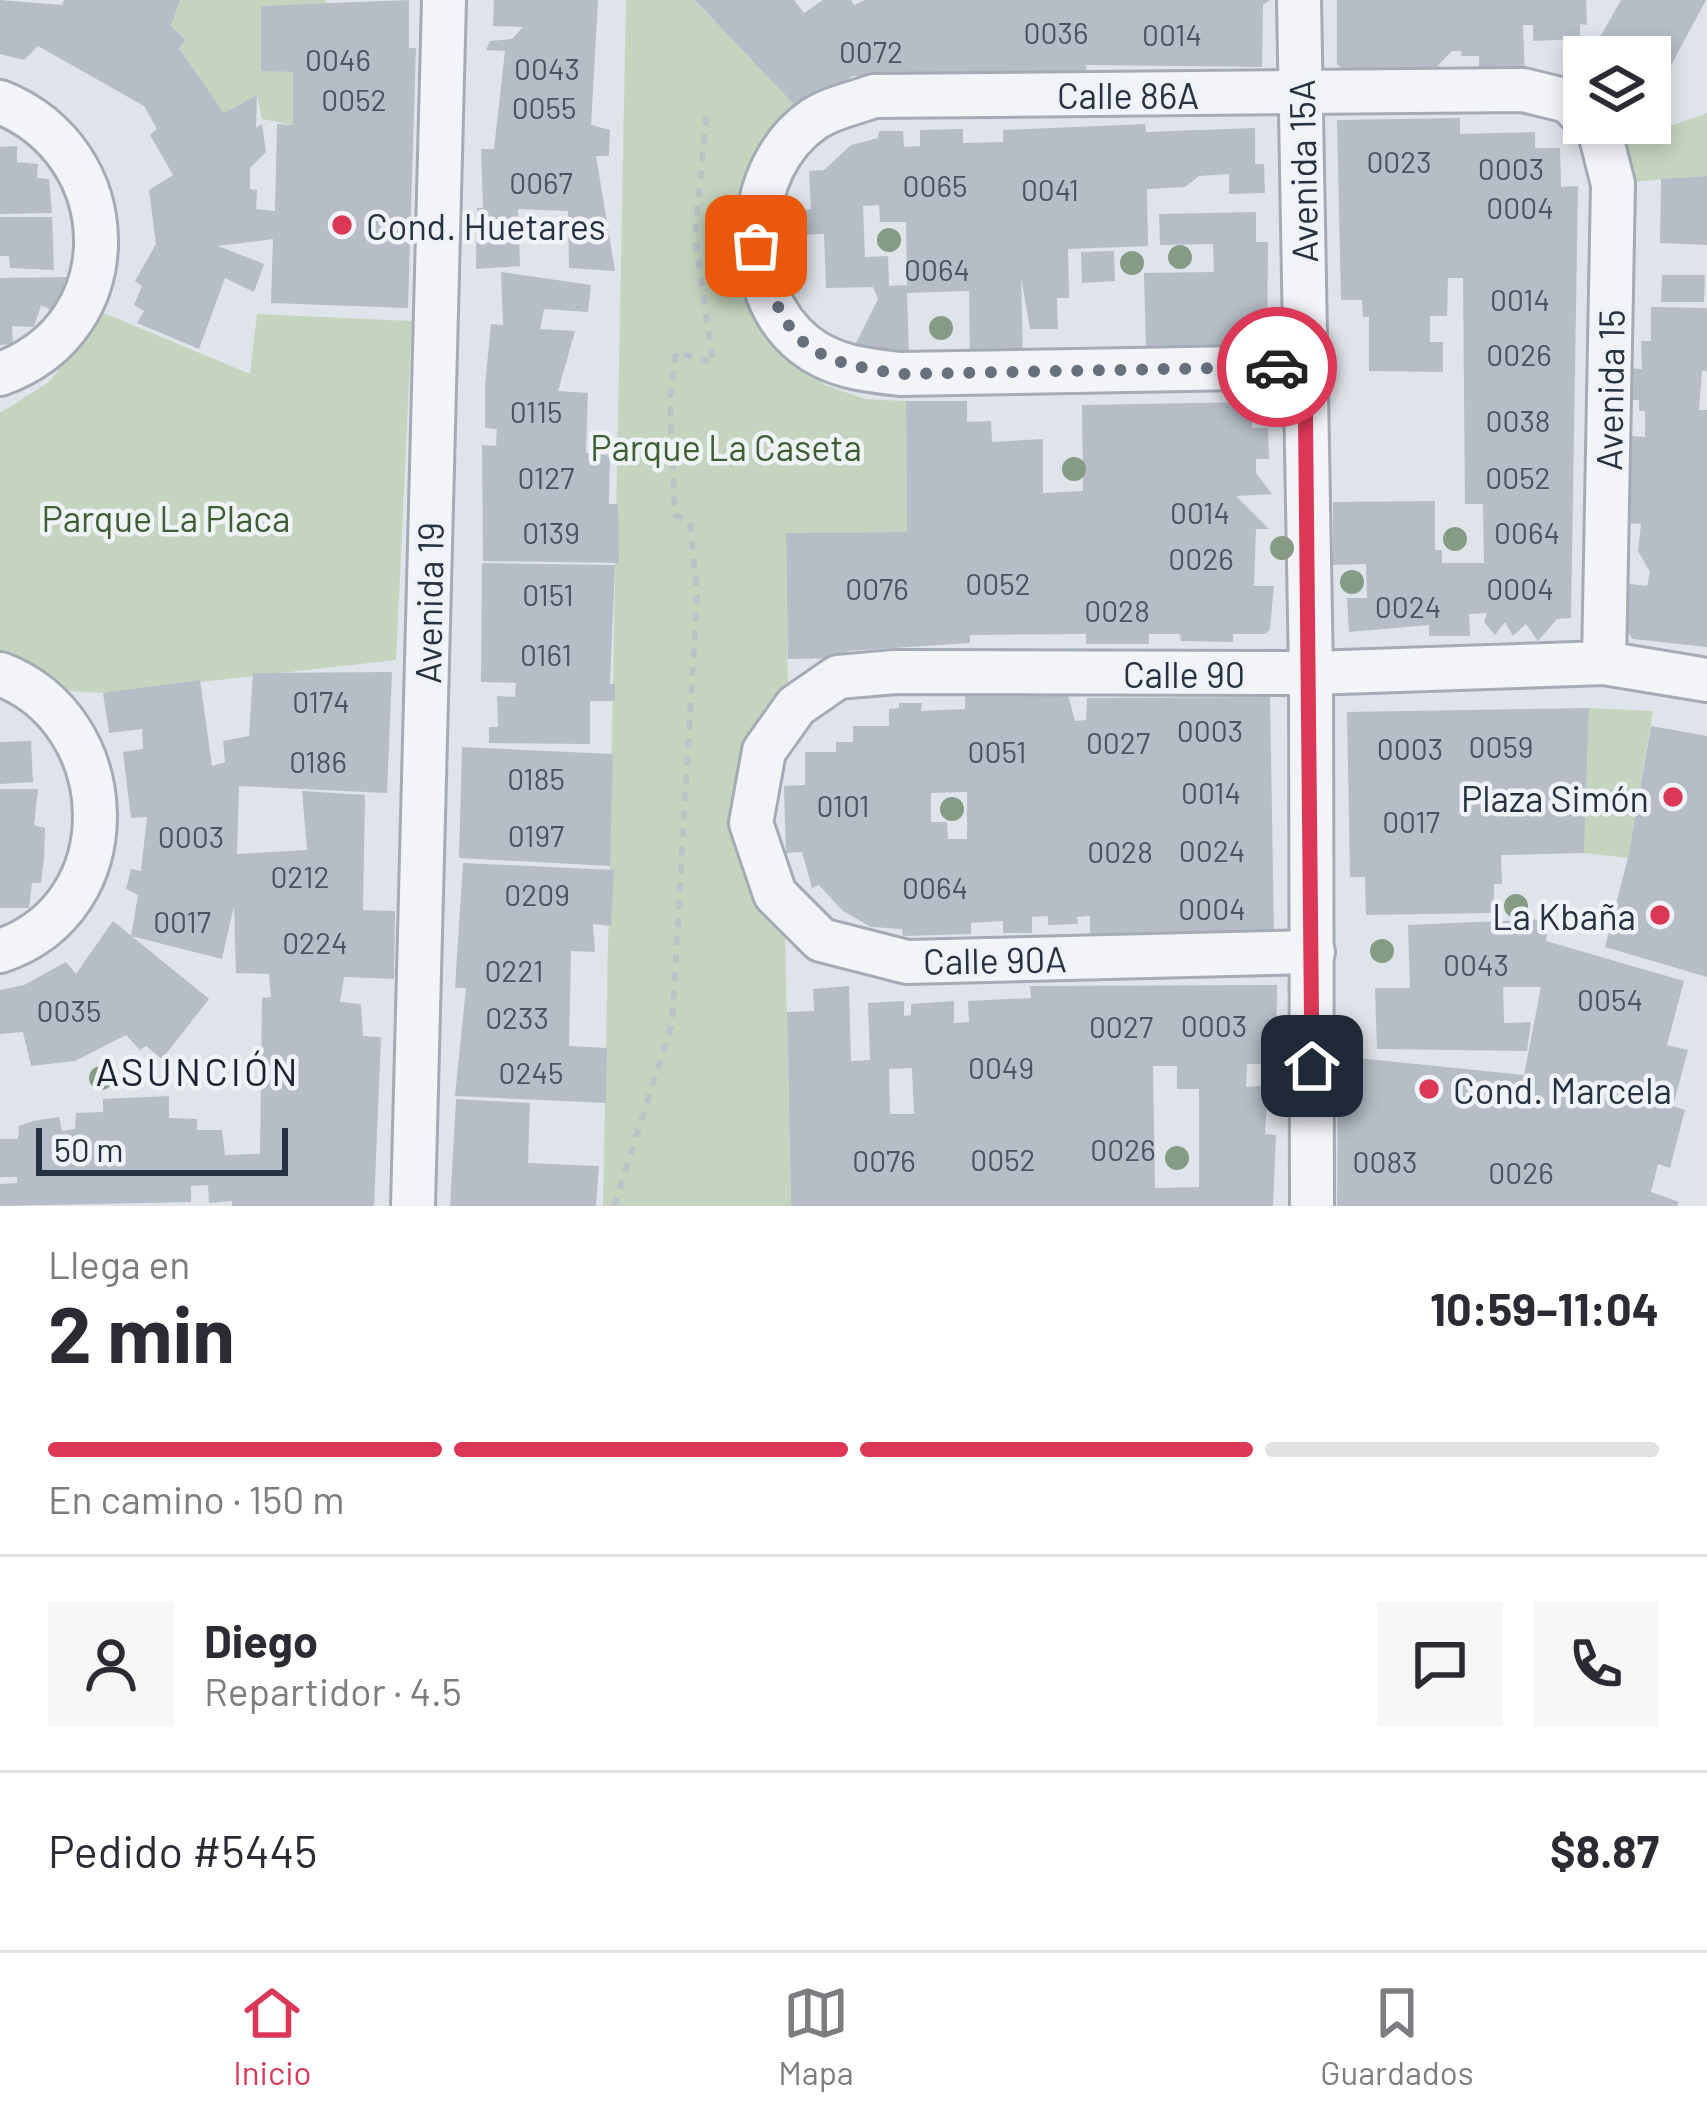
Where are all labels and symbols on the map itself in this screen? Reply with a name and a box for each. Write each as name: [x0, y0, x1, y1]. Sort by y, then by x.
house number: 0036: [1024, 14, 1088, 50]
house number: 0014: [1142, 16, 1202, 52]
house number: 0072: [839, 33, 903, 69]
house number: 0046: [305, 41, 371, 77]
house number: 0043: [514, 50, 580, 86]
street label: Calle 86A: [1057, 73, 1199, 116]
street label: Avenida 15A: [1279, 79, 1325, 263]
house number: 0052: [321, 81, 387, 117]
house number: 0055: [512, 89, 576, 125]
house number: 0023: [1366, 143, 1432, 179]
house number: 0003: [1478, 150, 1544, 186]
house number: 0067: [509, 164, 573, 200]
house number: 0065: [903, 167, 967, 203]
house number: 0041: [1021, 171, 1079, 207]
house number: 0004: [1486, 189, 1554, 225]
pin: [705, 195, 807, 297]
place label: Cond. Huetares: [366, 204, 606, 247]
marker: Cond. Huetares: [329, 212, 355, 238]
house number: 0064: [904, 251, 970, 287]
house number: 0014: [1490, 281, 1550, 317]
courier: [1217, 307, 1337, 427]
street label: Avenida 15: [1586, 309, 1632, 471]
house number: 0026: [1486, 336, 1552, 372]
house number: 0115: [510, 393, 562, 429]
house number: 0038: [1486, 402, 1550, 438]
park label: Parque La Caseta: [590, 425, 862, 468]
house number: 0127: [518, 459, 574, 495]
house number: 0052: [1485, 459, 1551, 495]
house number: 0014: [1170, 494, 1230, 530]
park label: Parque La Placa: [42, 496, 290, 539]
house number: 0139: [522, 514, 580, 550]
house number: 0064: [1494, 514, 1560, 550]
street label: Avenida 19: [405, 522, 451, 684]
house number: 0026: [1168, 540, 1234, 576]
house number: 0052: [965, 565, 1031, 601]
house number: 0076: [845, 570, 909, 606]
house number: 0004: [1486, 570, 1554, 606]
house number: 0151: [522, 576, 574, 612]
house number: 0024: [1375, 588, 1441, 624]
house number: 0028: [1084, 592, 1150, 628]
house number: 0161: [520, 636, 572, 672]
street label: Calle 90: [1123, 652, 1245, 695]
house number: 0174: [292, 683, 350, 719]
house number: 0003: [1177, 712, 1243, 748]
house number: 0027: [1086, 724, 1150, 760]
house number: 0059: [1469, 728, 1533, 764]
house number: 0003: [1377, 730, 1443, 766]
house number: 0051: [968, 733, 1026, 769]
house number: 0186: [289, 743, 347, 779]
house number: 0185: [507, 760, 565, 796]
house number: 0014: [1181, 774, 1241, 810]
place label: Plaza Simón: [1461, 776, 1649, 819]
marker: Plaza Simón: [1660, 784, 1686, 810]
house number: 0101: [816, 787, 870, 823]
house number: 0017: [1382, 803, 1440, 839]
house number: 0197: [508, 817, 564, 853]
house number: 0003: [158, 818, 224, 854]
house number: 0024: [1179, 832, 1245, 868]
house number: 0028: [1087, 833, 1153, 869]
house number: 0212: [270, 858, 330, 894]
house number: 0064: [902, 869, 968, 905]
house number: 0209: [504, 876, 570, 912]
house number: 0004: [1178, 890, 1246, 926]
place label: La Kbaña: [1492, 894, 1636, 937]
marker: La Kbaña: [1647, 902, 1673, 928]
house number: 0017: [153, 903, 211, 939]
house number: 0224: [282, 924, 348, 960]
street label: Calle 90A: [923, 936, 1067, 982]
house number: 0043: [1443, 946, 1509, 982]
house number: 0221: [484, 952, 544, 988]
house number: 0054: [1577, 981, 1643, 1017]
house number: 0035: [37, 992, 101, 1028]
house number: 0233: [485, 999, 549, 1035]
house number: 0003: [1181, 1007, 1247, 1043]
house number: 0027: [1089, 1008, 1153, 1044]
pin: [1261, 1015, 1363, 1117]
district label: ASUNCIÓN: [95, 1047, 301, 1094]
house number: 0049: [968, 1049, 1034, 1085]
house number: 0245: [499, 1054, 563, 1090]
place label: Cond. Marcela: [1453, 1068, 1672, 1111]
marker: Cond. Marcela: [1416, 1076, 1442, 1102]
scale bar: [36, 1122, 288, 1175]
house number: 0026: [1090, 1131, 1156, 1167]
house number: 0052: [970, 1141, 1036, 1177]
house number: 0076: [852, 1142, 916, 1178]
house number: 0083: [1353, 1143, 1417, 1179]
house number: 0026: [1488, 1154, 1554, 1190]

